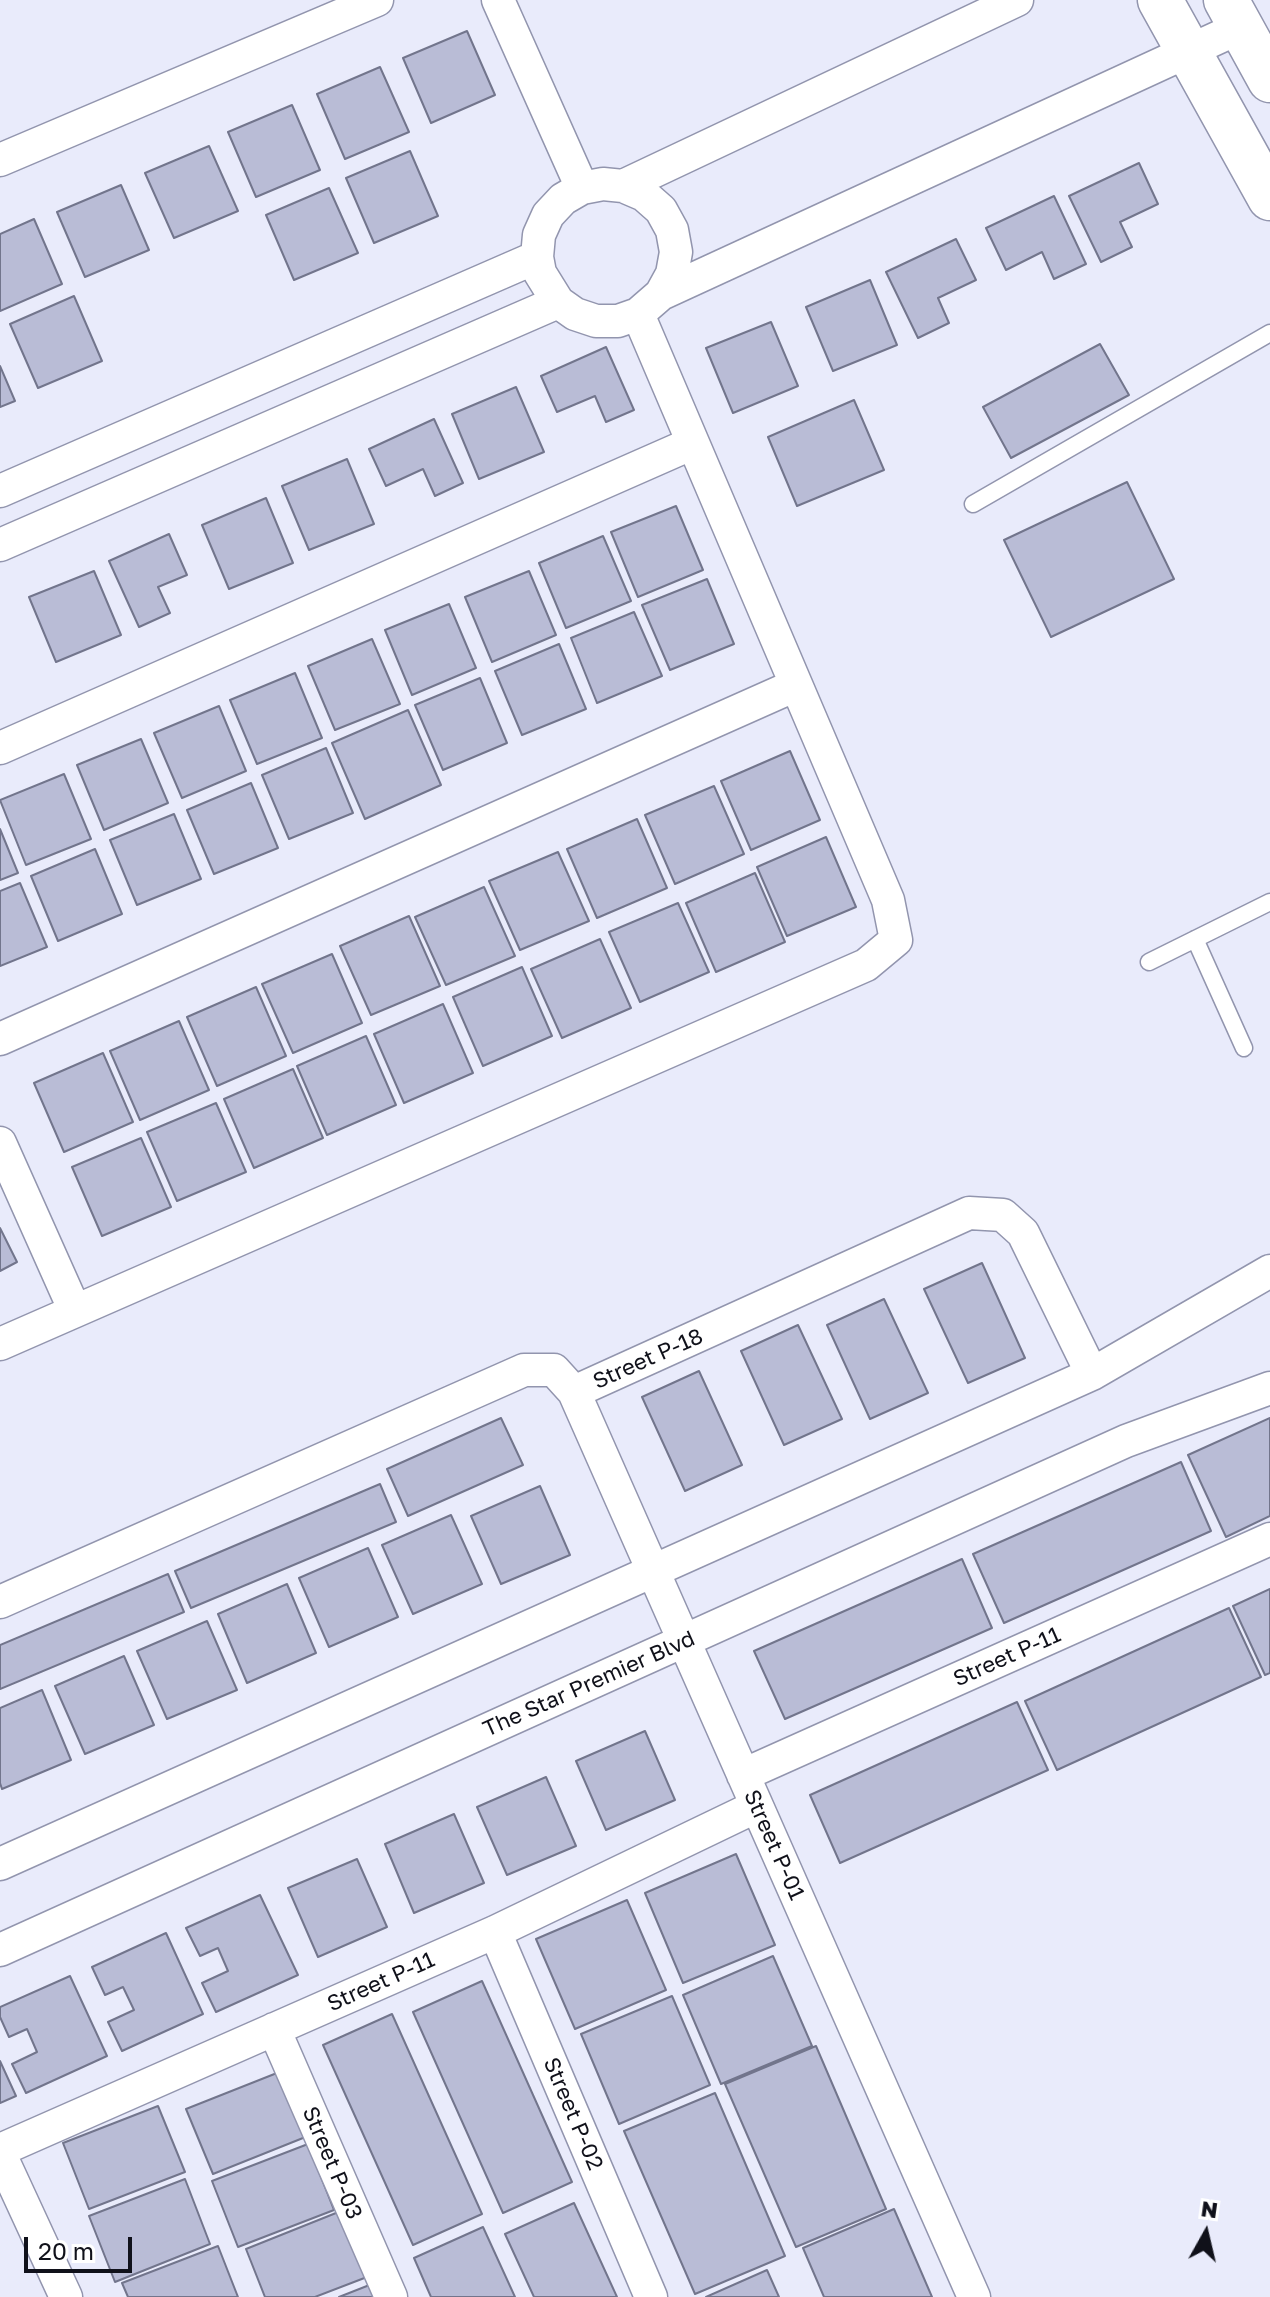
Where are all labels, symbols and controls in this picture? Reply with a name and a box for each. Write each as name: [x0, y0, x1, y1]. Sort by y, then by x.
street label: Street P-18: [589, 1323, 707, 1395]
street label: Street P-11: [949, 1622, 1065, 1692]
street label: The Star Premier Blvd: [479, 1625, 699, 1743]
street label: Street P-01: [738, 1786, 810, 1904]
street label: Street P-11: [323, 1947, 439, 2017]
street label: Street P-02: [537, 2054, 609, 2174]
street label: Street P-03: [296, 2103, 368, 2223]
north arrow: [1166, 2193, 1246, 2273]
text: N: [1199, 2194, 1220, 2223]
scale bar: [28, 2221, 136, 2271]
text: 20 m: [38, 2236, 94, 2265]

